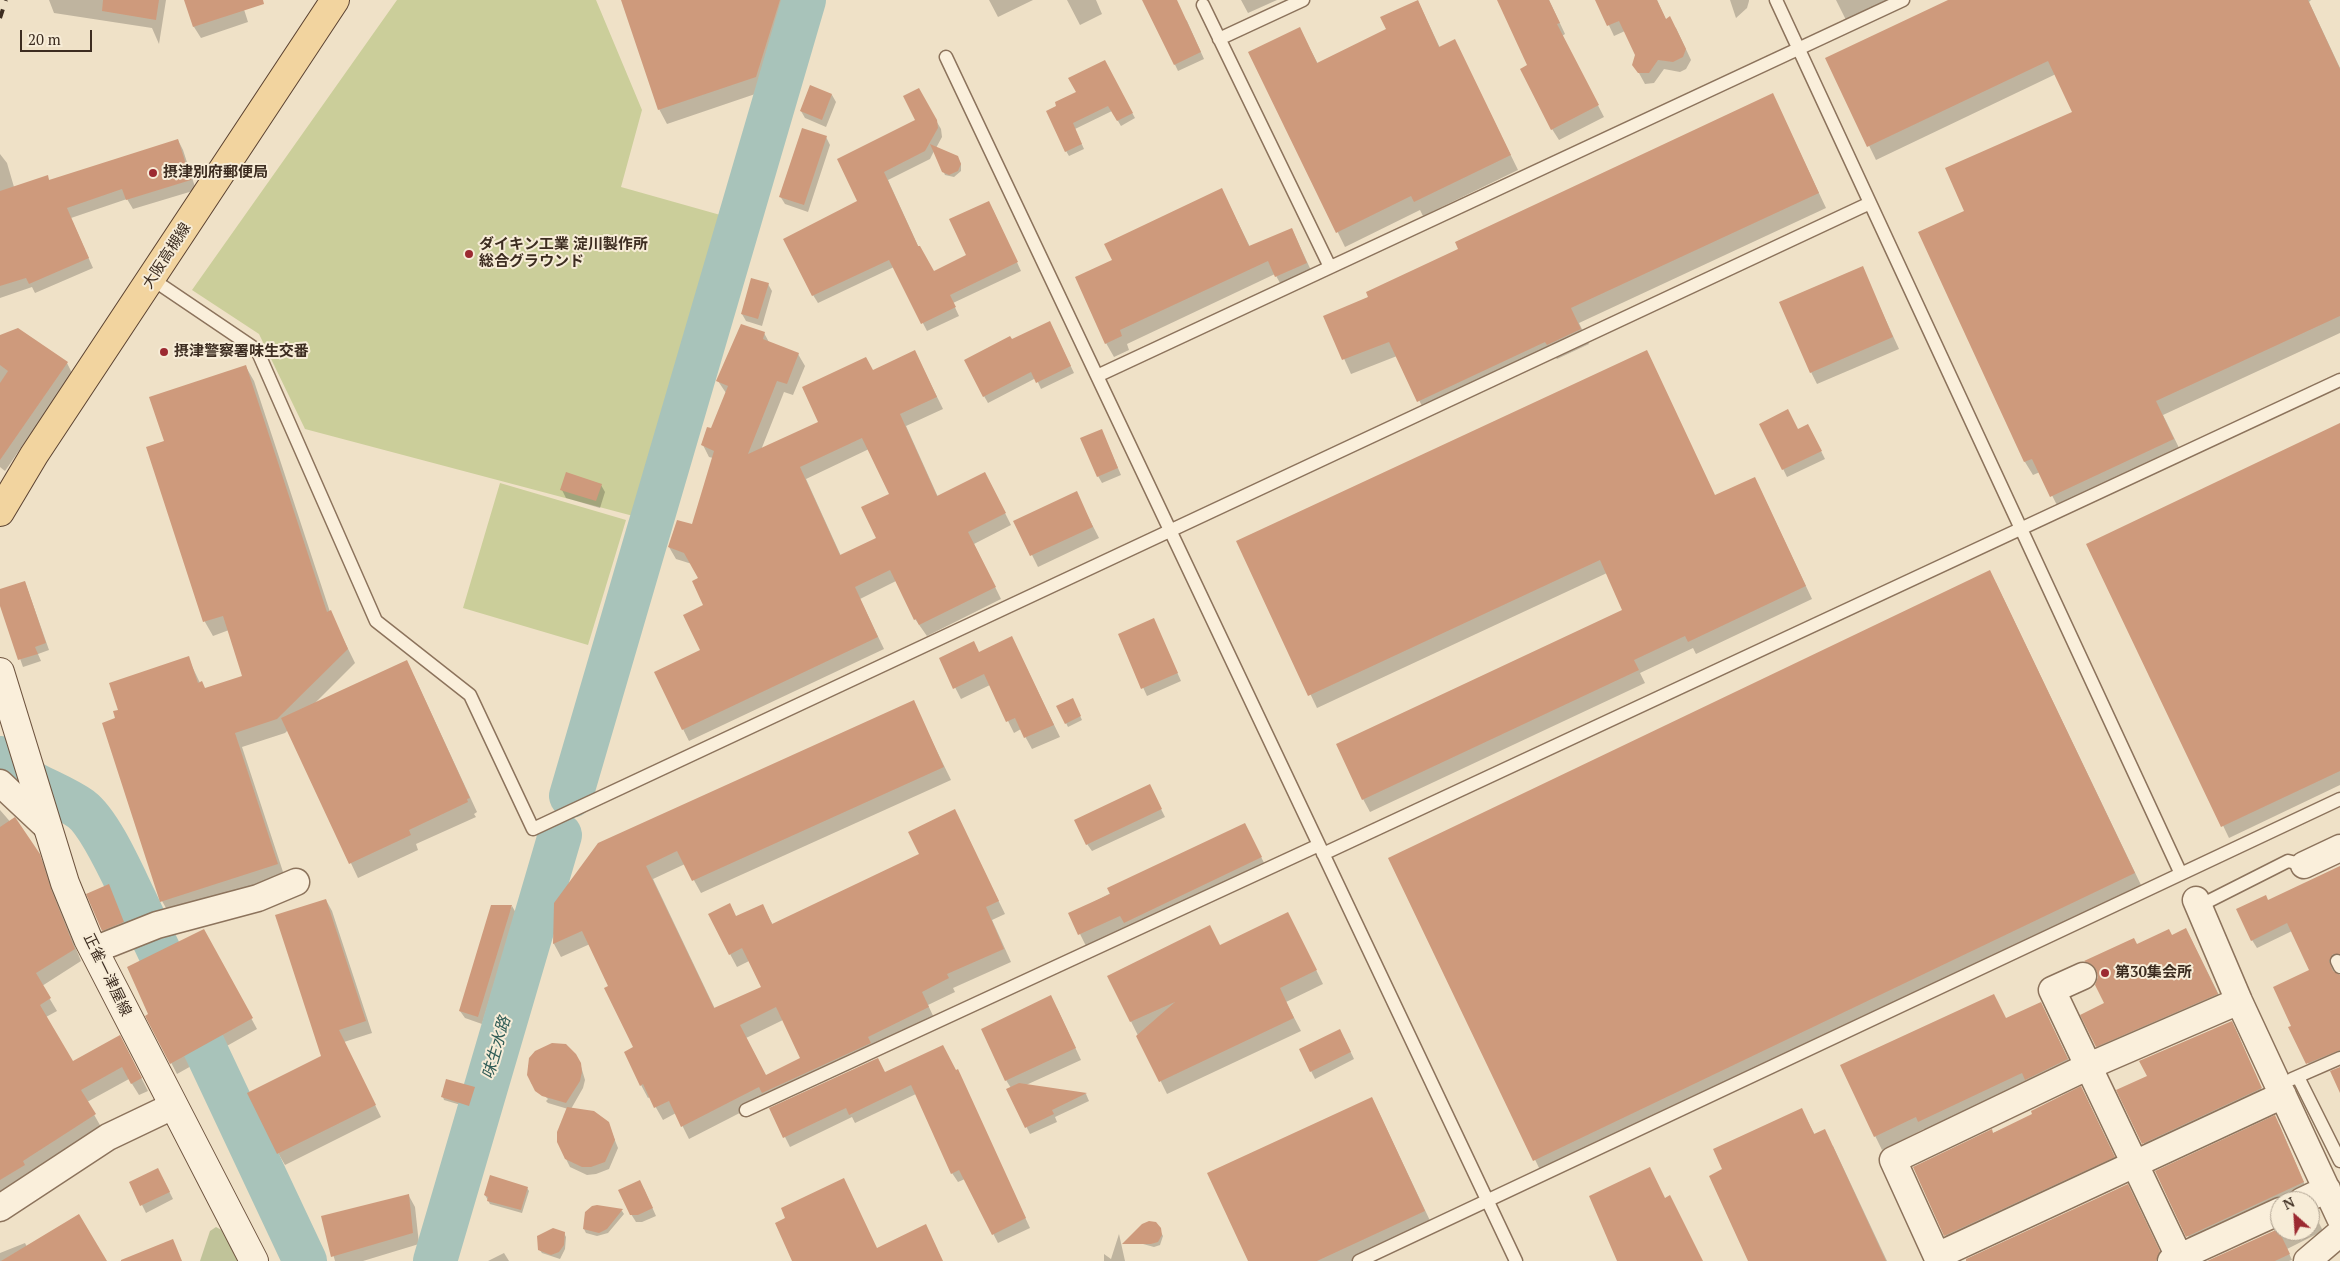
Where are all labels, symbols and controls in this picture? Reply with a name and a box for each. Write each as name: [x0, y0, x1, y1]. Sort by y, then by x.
scale bar: [22, 20, 95, 52]
text: 20 m: [28, 29, 61, 49]
place label: 摂津別府郵便局: [163, 164, 268, 182]
marker: 摂津別府郵便局: [147, 167, 159, 179]
street label: 大阪高槻線: [139, 220, 195, 292]
place label: ダイキン工業 淀川製作所 総合グラウンド: [479, 236, 648, 271]
marker: ダイキン工業 淀川製作所 総合グラウンド: [463, 248, 475, 260]
place label: 摂津警察署味生交番: [174, 343, 309, 361]
marker: 摂津警察署味生交番: [158, 346, 170, 358]
street label: 正雀一津屋線: [79, 931, 135, 1019]
place label: 第30集会所: [2115, 964, 2192, 982]
marker: 第30集会所: [2099, 967, 2111, 979]
water label: 味生水路: [479, 1015, 515, 1081]
north arrow: [2270, 1191, 2320, 1241]
text: N: [2280, 1192, 2298, 1214]

